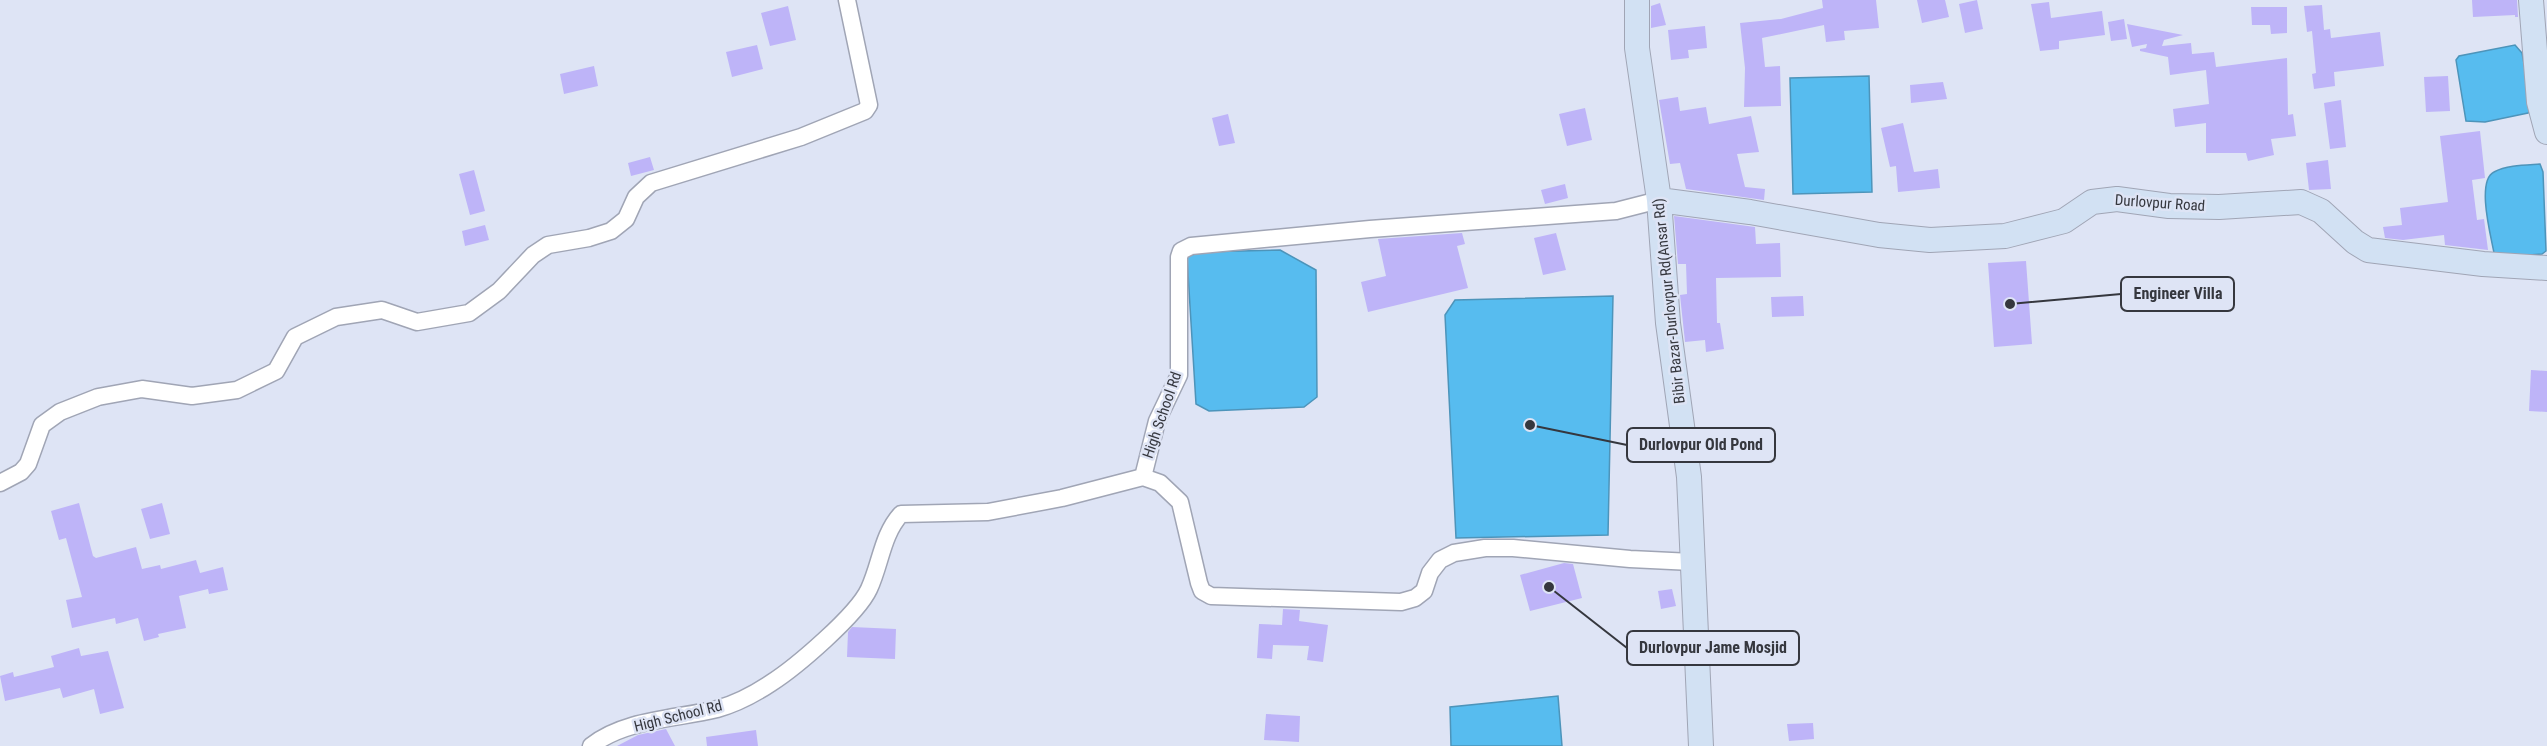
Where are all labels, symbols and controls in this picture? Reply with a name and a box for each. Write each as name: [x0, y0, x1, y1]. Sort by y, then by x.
street label: Durlovpur Road: [2114, 191, 2206, 215]
street label: Bibir Bazar-Durlovpur Rd(Ansar Rd): [1649, 197, 1689, 405]
callout: Engineer Villa: [2121, 277, 2234, 311]
text: Engineer Villa: [2134, 284, 2223, 303]
street label: High School Rd: [1139, 369, 1185, 461]
callout: Durlovpur Old Pond: [1627, 428, 1775, 462]
text: Durlovpur Old Pond: [1639, 435, 1763, 454]
callout: Durlovpur Jame Mosjid: [1627, 631, 1799, 665]
text: Durlovpur Jame Mosjid: [1639, 638, 1787, 657]
street label: High School Rd: [632, 696, 724, 736]

